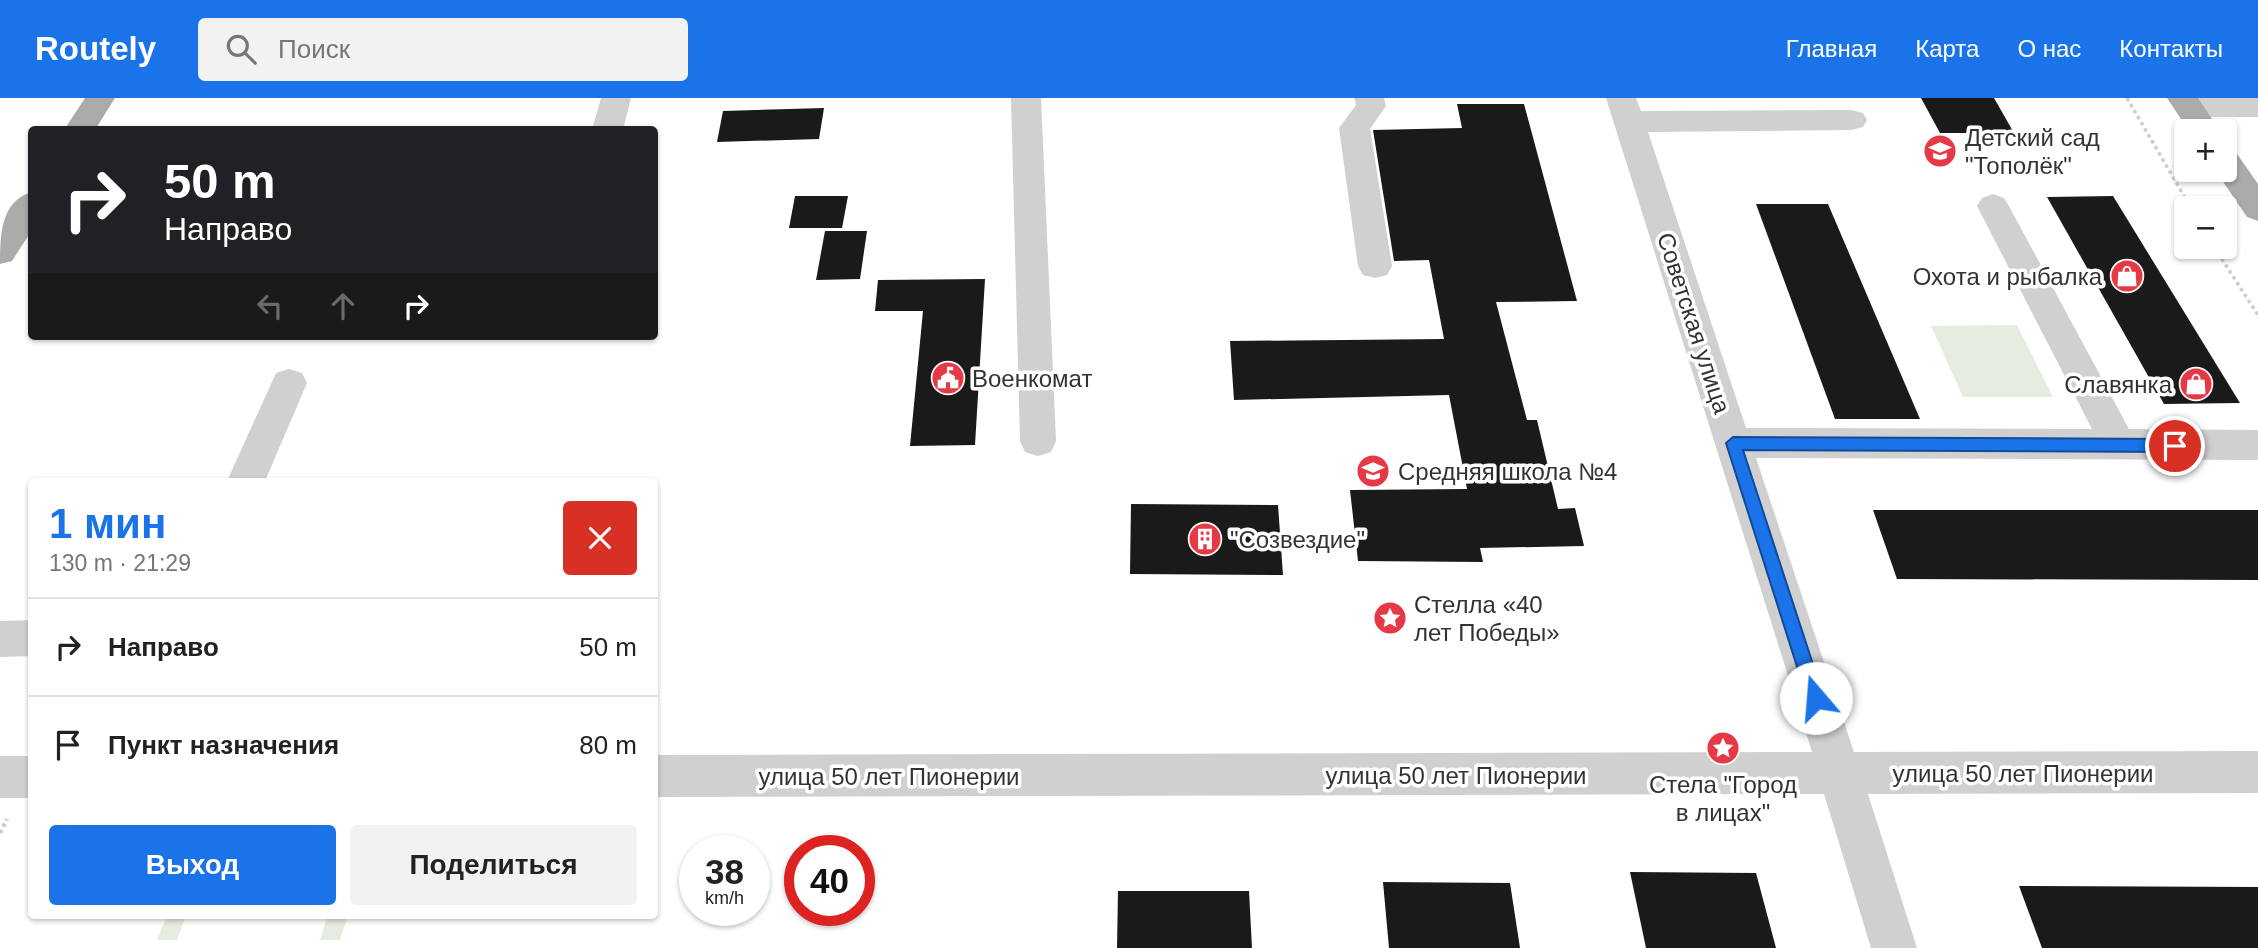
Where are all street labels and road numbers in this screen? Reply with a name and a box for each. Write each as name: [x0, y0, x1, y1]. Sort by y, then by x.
street label: Советская улица: [1652, 229, 1736, 417]
street label: улица 50 лет Пионерии: [1893, 760, 2154, 787]
street label: улица 50 лет Пионерии: [1326, 762, 1587, 789]
street label: улица 50 лет Пионерии: [759, 763, 1020, 790]

